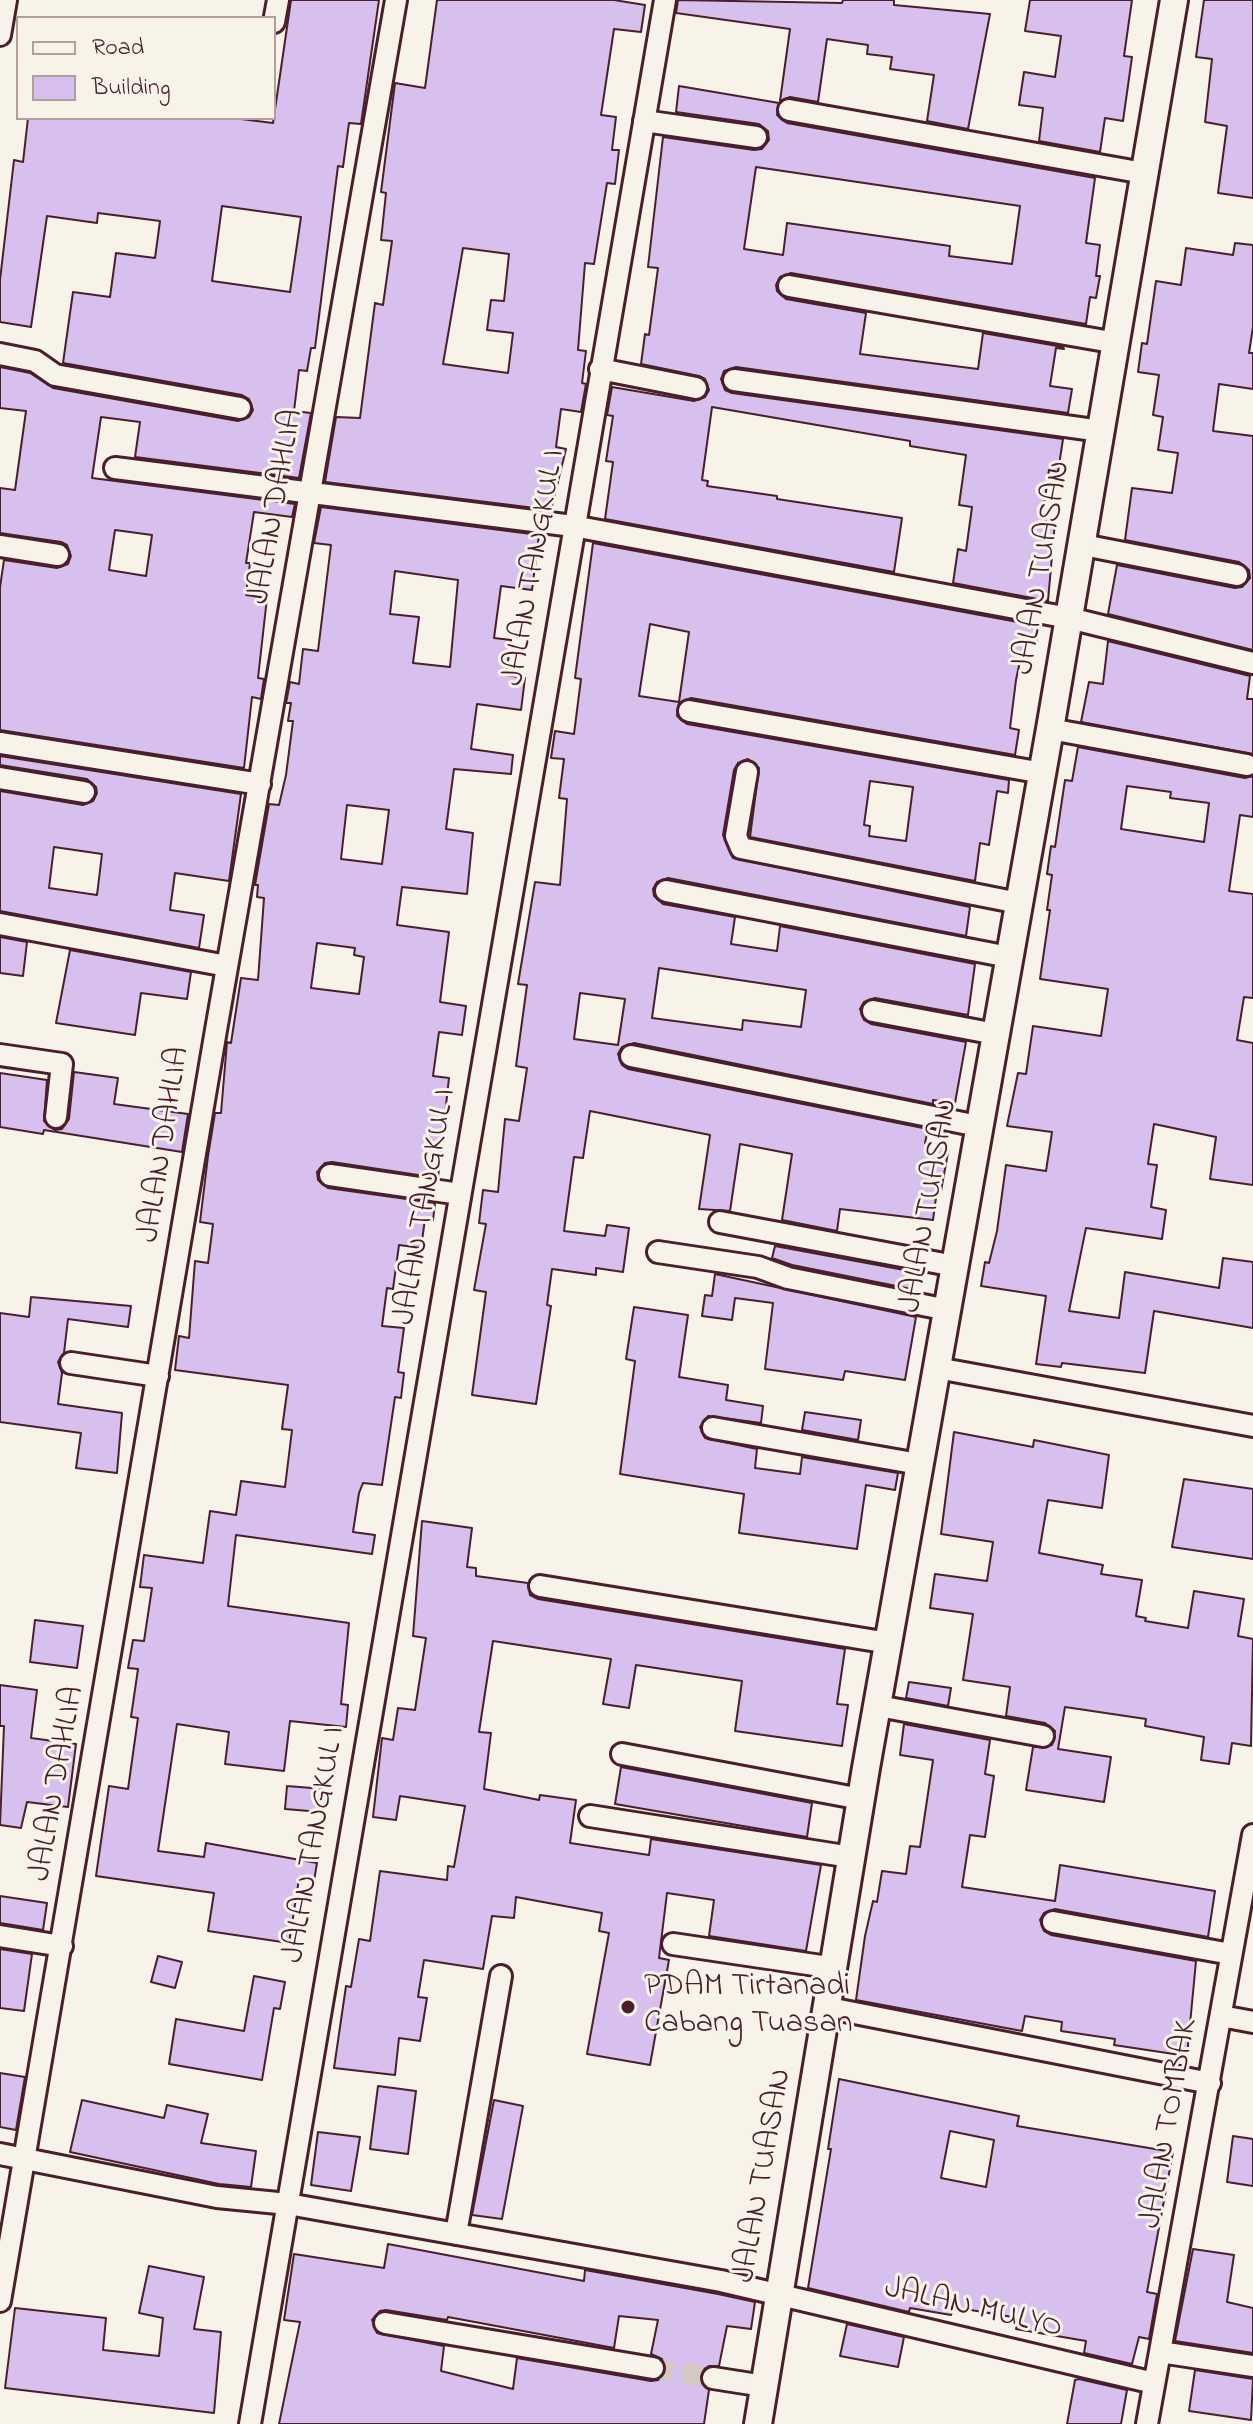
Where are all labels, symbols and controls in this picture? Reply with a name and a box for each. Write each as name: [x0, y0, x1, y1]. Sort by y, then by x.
legend: [16, 16, 276, 120]
text: Road: [92, 31, 144, 66]
text: Building: [92, 71, 171, 106]
street label: JALAN DAHLIA: [242, 406, 314, 608]
street label: JALAN TANGKUL I: [496, 447, 576, 689]
street label: JALAN TUASAN: [1006, 458, 1082, 678]
street label: JALAN DAHLIA: [132, 1045, 200, 1245]
street label: JALAN TANGKUL I: [387, 1086, 467, 1328]
street label: JALAN TUASAN: [893, 1096, 969, 1316]
street label: JALAN DAHLIA: [23, 1683, 95, 1885]
street label: JALAN TANGKUL I: [276, 1724, 356, 1966]
place label: PDAM Tirtanadi Cabang Tuasan: [644, 1970, 852, 2045]
marker: PDAM Tirtanadi Cabang Tuasan: [619, 1998, 637, 2016]
street label: JALAN TOMBAK: [1134, 2016, 1208, 2232]
street label: JALAN TUASAN: [727, 2066, 803, 2286]
street label: JALAN MULYO: [880, 2271, 1066, 2349]

